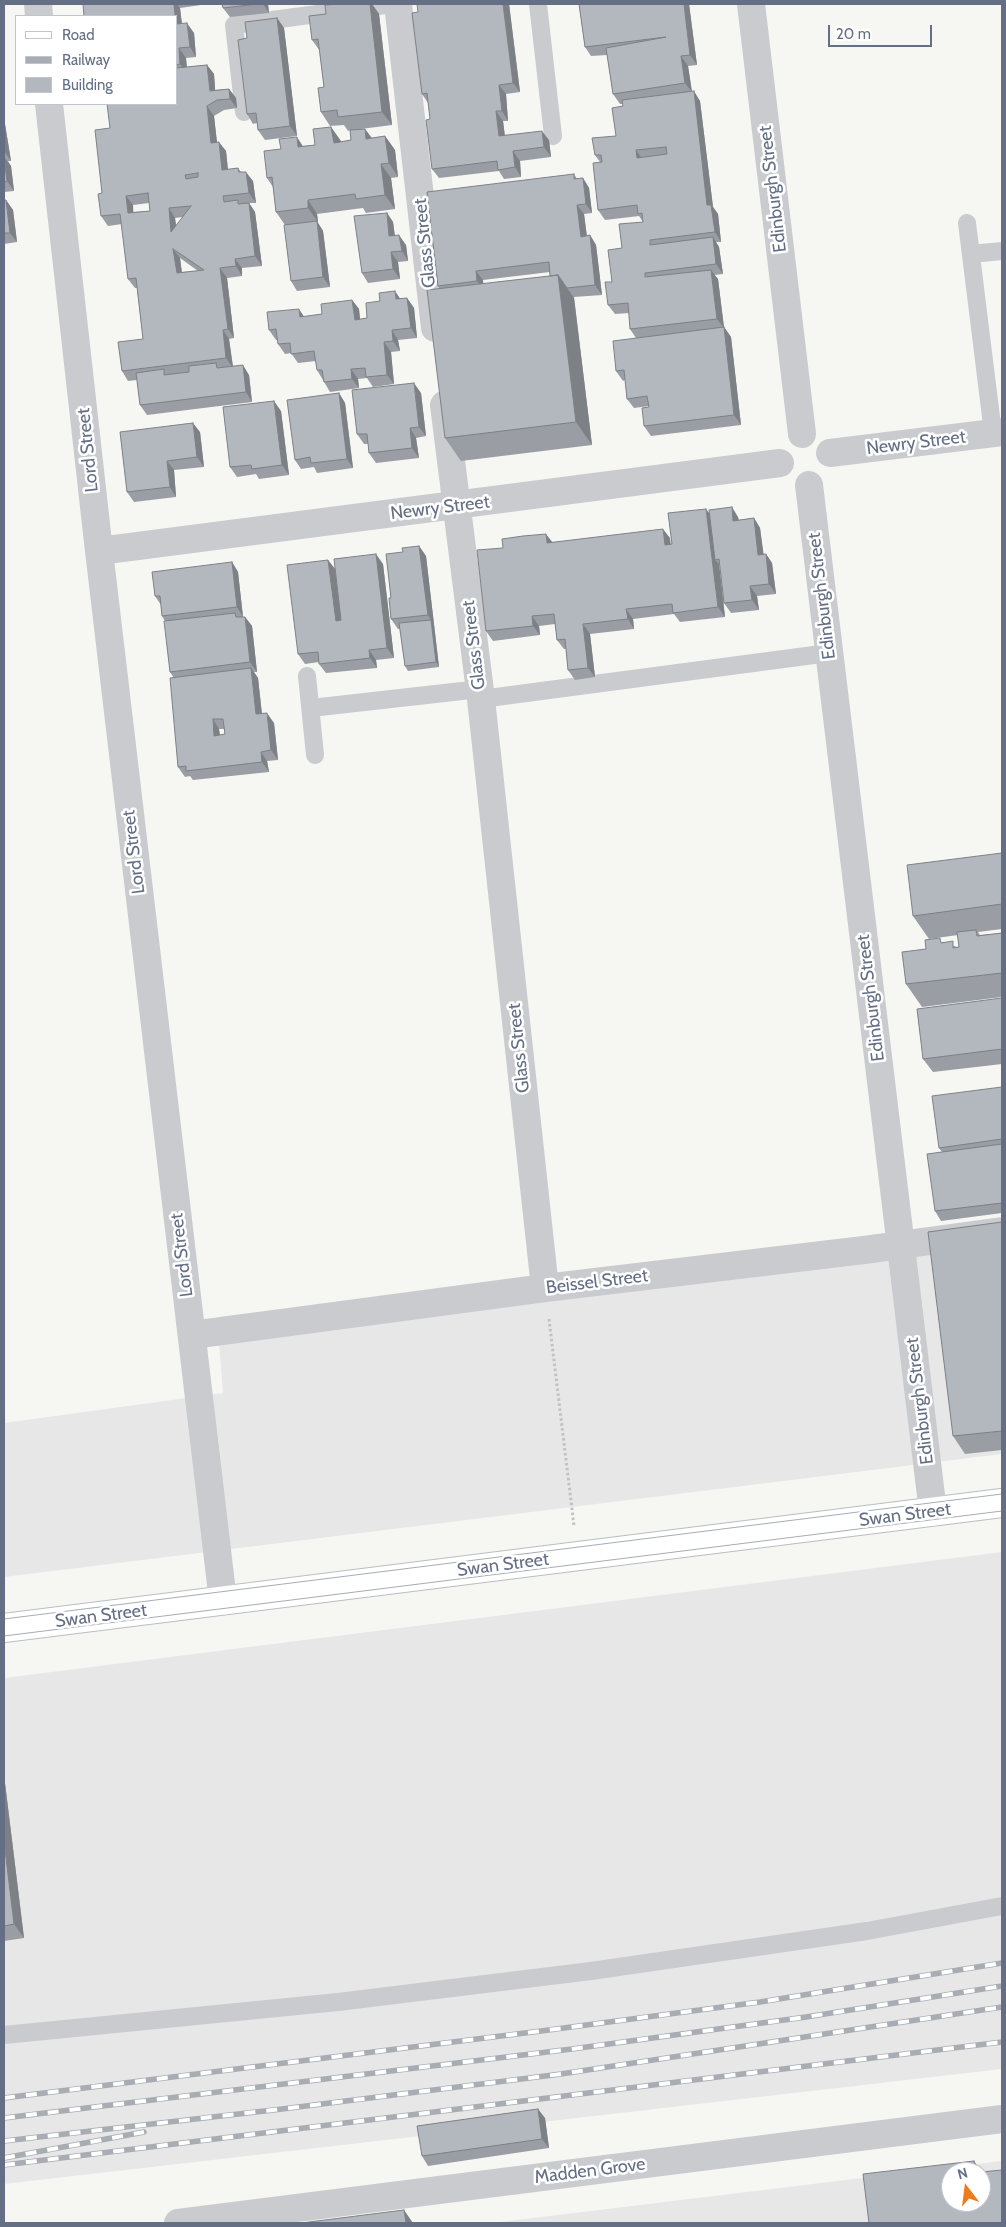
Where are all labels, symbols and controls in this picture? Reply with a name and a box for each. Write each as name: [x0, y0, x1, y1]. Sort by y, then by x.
legend: [15, 15, 178, 105]
scale bar: [831, 15, 935, 47]
text: 20 m: [836, 25, 871, 43]
text: Road: [62, 26, 95, 44]
text: Railway: [62, 51, 110, 69]
text: Building: [62, 76, 113, 94]
street label: Edinburgh Street: [755, 124, 791, 254]
street label: Glass Street: [410, 197, 440, 289]
street label: Lord Street: [73, 407, 103, 493]
street label: Newry Street: [865, 426, 967, 460]
street label: Newry Street: [389, 491, 491, 525]
street label: Edinburgh Street: [804, 531, 840, 661]
street label: Glass Street: [458, 599, 490, 691]
street label: Lord Street: [118, 809, 150, 895]
street label: Edinburgh Street: [853, 933, 889, 1063]
street label: Glass Street: [504, 1002, 534, 1094]
street label: Lord Street: [166, 1212, 198, 1298]
street label: Beissel Street: [545, 1265, 649, 1299]
street label: Edinburgh Street: [902, 1336, 938, 1466]
street label: Swan Street: [858, 1499, 952, 1531]
street label: Swan Street: [456, 1549, 550, 1581]
street label: Swan Street: [54, 1600, 148, 1632]
street label: Madden Grove: [533, 2153, 647, 2189]
north arrow: [941, 2162, 991, 2212]
text: N: [955, 2164, 969, 2183]

